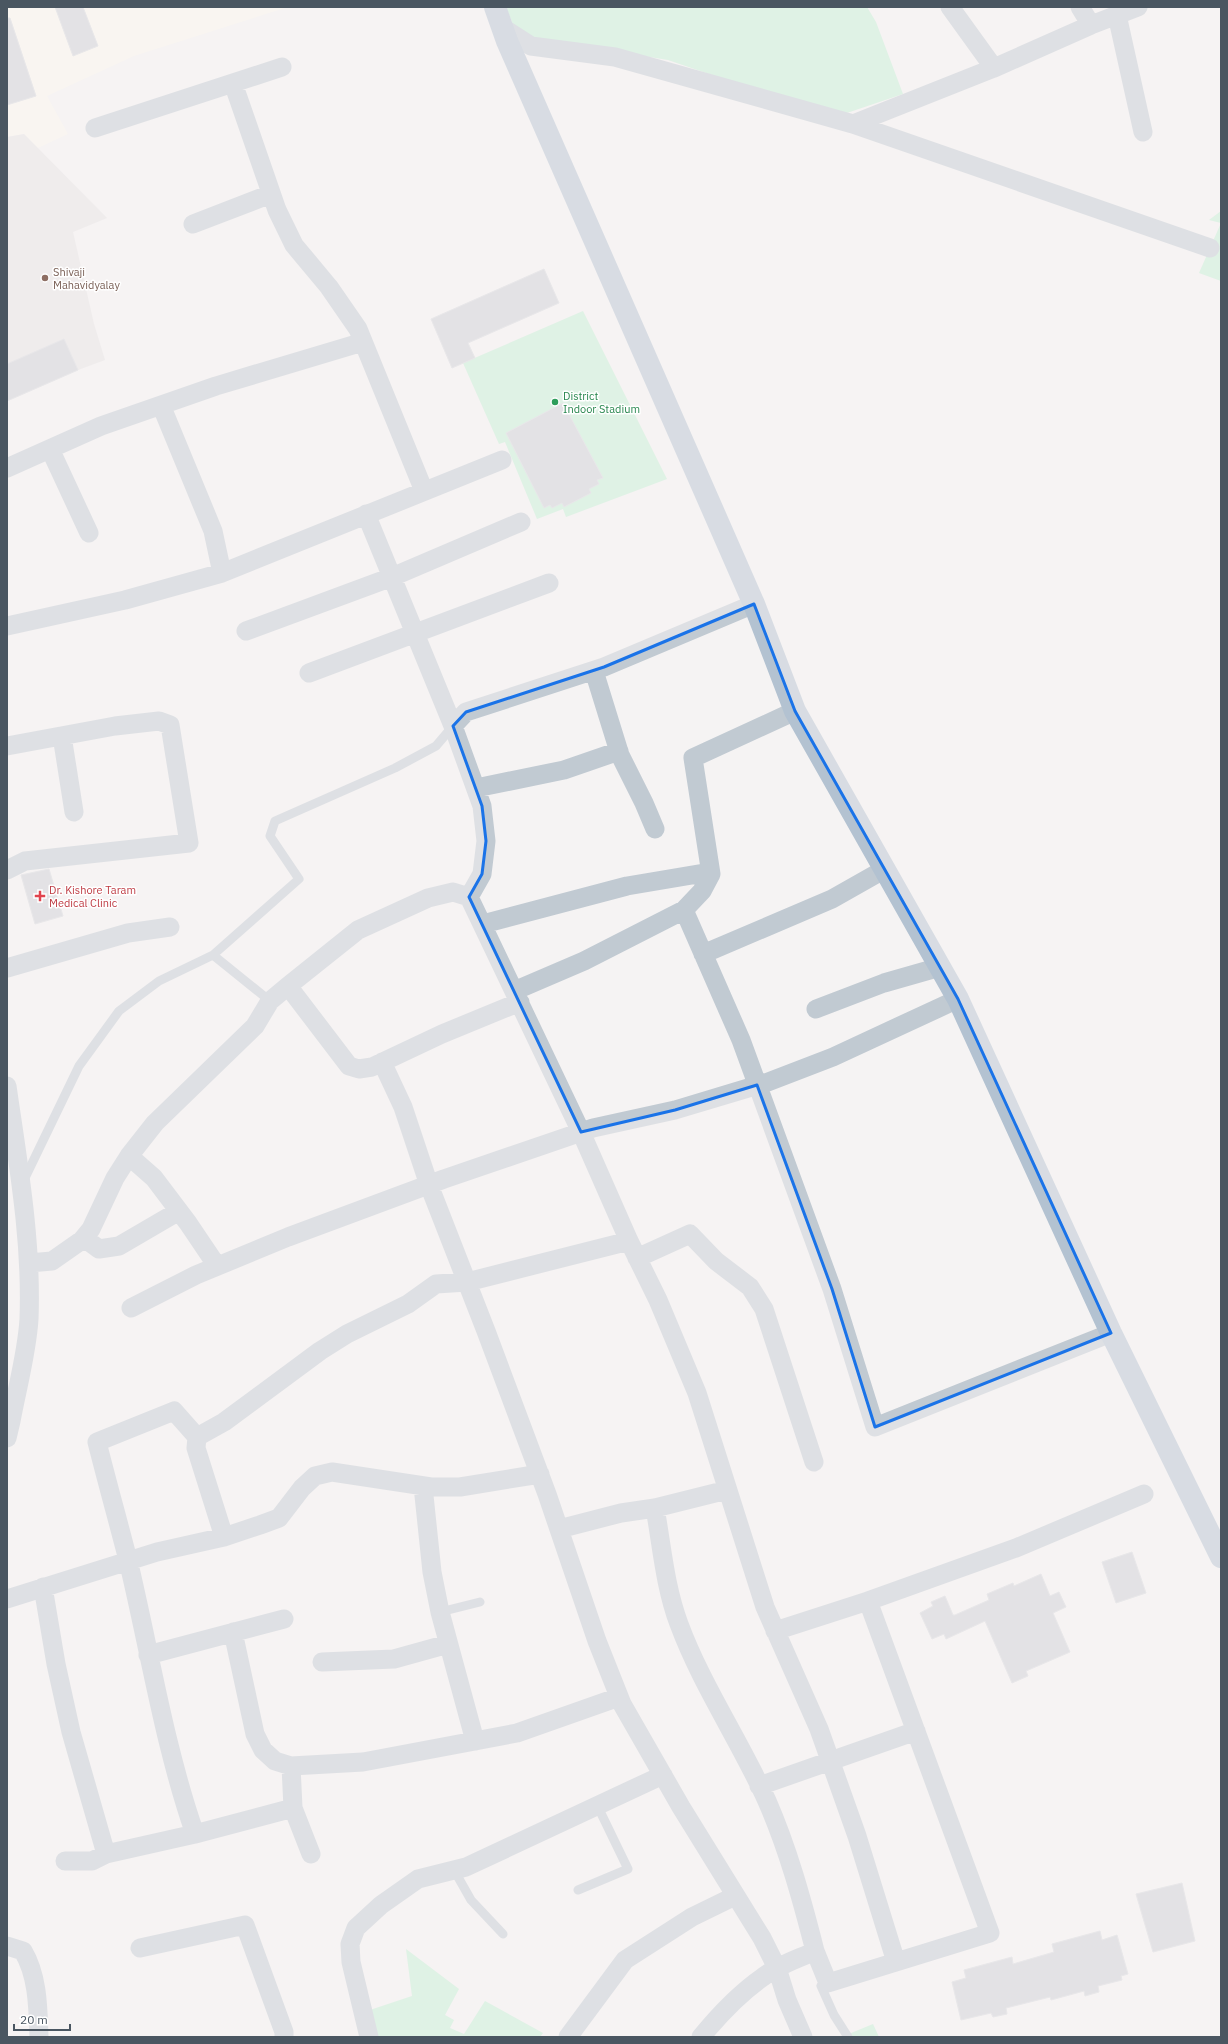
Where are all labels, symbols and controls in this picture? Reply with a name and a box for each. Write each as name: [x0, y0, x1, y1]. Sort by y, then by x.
place label: Shivaji Mahavidyalay: [53, 265, 120, 292]
marker: Shivaji Mahavidyalay: [40, 273, 50, 283]
place label: District Indoor Stadium: [563, 389, 640, 416]
marker: District Indoor Stadium: [550, 397, 560, 407]
place label: Dr. Kishore Taram Medical Clinic: [49, 883, 136, 910]
marker: Dr. Kishore Taram Medical Clinic: [34, 890, 46, 902]
scale bar: [14, 2006, 70, 2032]
text: 20 m: [20, 2012, 48, 2027]

